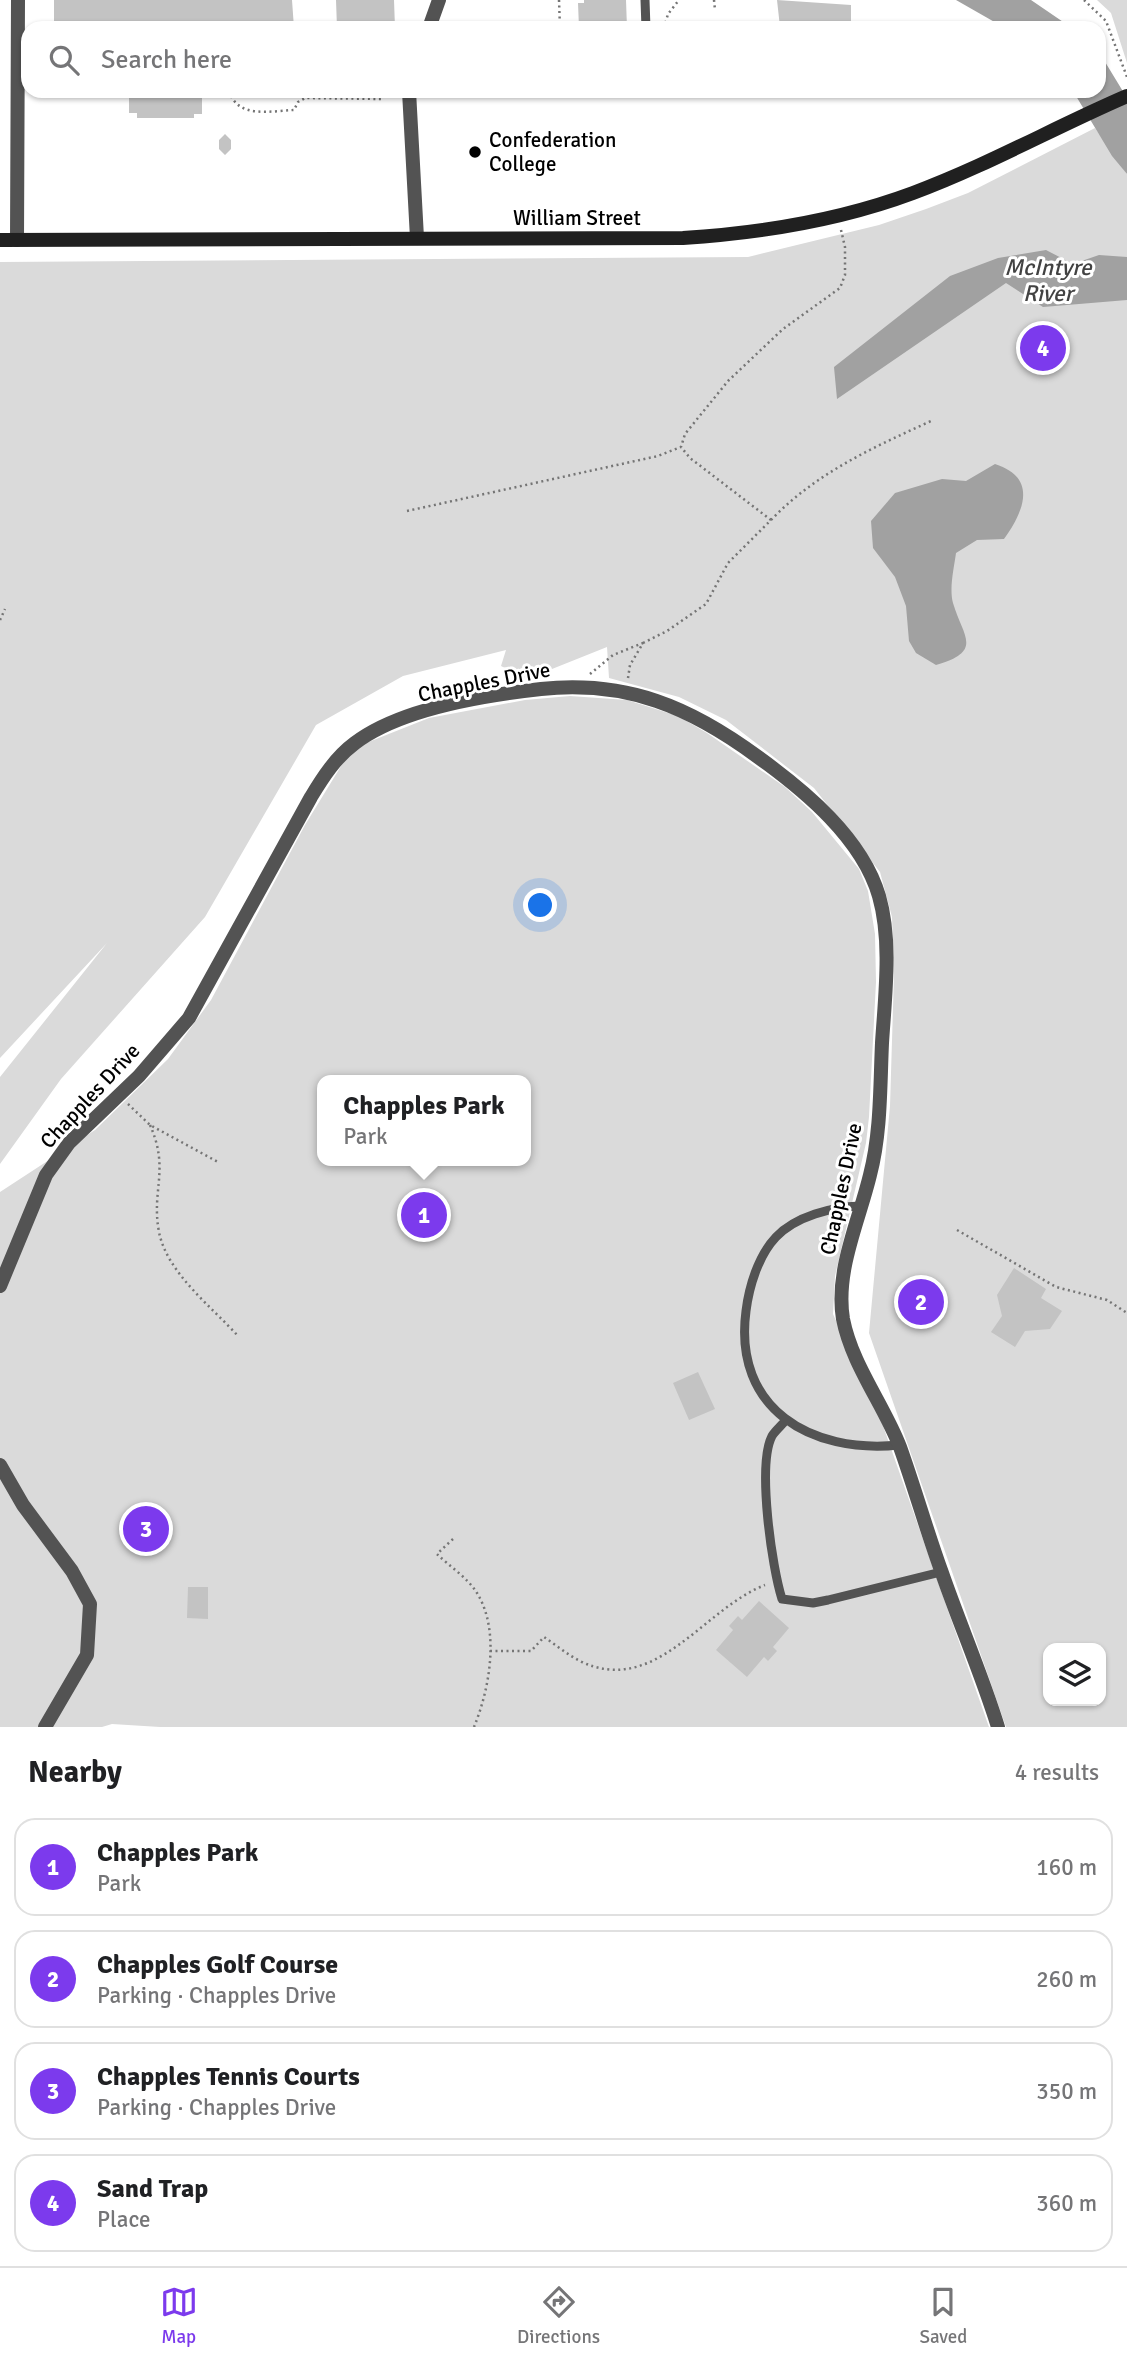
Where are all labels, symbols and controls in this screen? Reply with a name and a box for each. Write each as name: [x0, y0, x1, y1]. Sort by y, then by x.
search box: [21, 21, 1106, 98]
icon: search: [45, 41, 83, 79]
text: Search here: [101, 44, 232, 76]
place label: Confederation College: [489, 127, 616, 177]
marker: Confederation College: [467, 144, 483, 160]
street label: William Street: [513, 205, 641, 231]
water label: McIntyre River: [1004, 253, 1093, 308]
pin: 4: [1020, 322, 1066, 374]
street label: Chapples Drive: [416, 656, 552, 708]
your location: [523, 888, 557, 922]
street label: Chapples Drive: [35, 1038, 145, 1154]
popup: [317, 1075, 531, 1166]
text: Chapples Park: [343, 1090, 505, 1122]
street label: Chapples Drive: [814, 1121, 868, 1257]
text: Park: [343, 1122, 388, 1151]
pin: 1: [401, 1189, 447, 1241]
pin: 2: [898, 1276, 944, 1328]
pin: 3: [123, 1503, 169, 1555]
map controls: [1043, 1643, 1106, 1706]
button: layers: [1043, 1643, 1106, 1706]
text: Nearby: [28, 1754, 122, 1791]
text: 4 results: [1015, 1758, 1099, 1787]
text: Chapples Park: [97, 1837, 258, 1869]
text: 1: [47, 1853, 59, 1882]
text: 160 m: [1036, 1853, 1097, 1882]
text: Park: [97, 1869, 141, 1898]
text: Chapples Golf Course: [97, 1949, 338, 1981]
text: 2: [47, 1965, 59, 1994]
text: 260 m: [1036, 1965, 1097, 1994]
text: Parking · Chapples Drive: [97, 1981, 336, 2010]
text: Chapples Tennis Courts: [97, 2061, 360, 2093]
text: 3: [47, 2077, 59, 2106]
text: 350 m: [1036, 2077, 1097, 2106]
text: Parking · Chapples Drive: [97, 2093, 336, 2122]
text: Sand Trap: [97, 2173, 208, 2205]
text: 4: [47, 2189, 59, 2218]
text: 360 m: [1036, 2189, 1097, 2218]
text: Place: [97, 2205, 151, 2234]
tab: Map: [160, 2283, 198, 2349]
tab: Directions: [517, 2283, 600, 2349]
tab: Saved: [919, 2283, 967, 2349]

